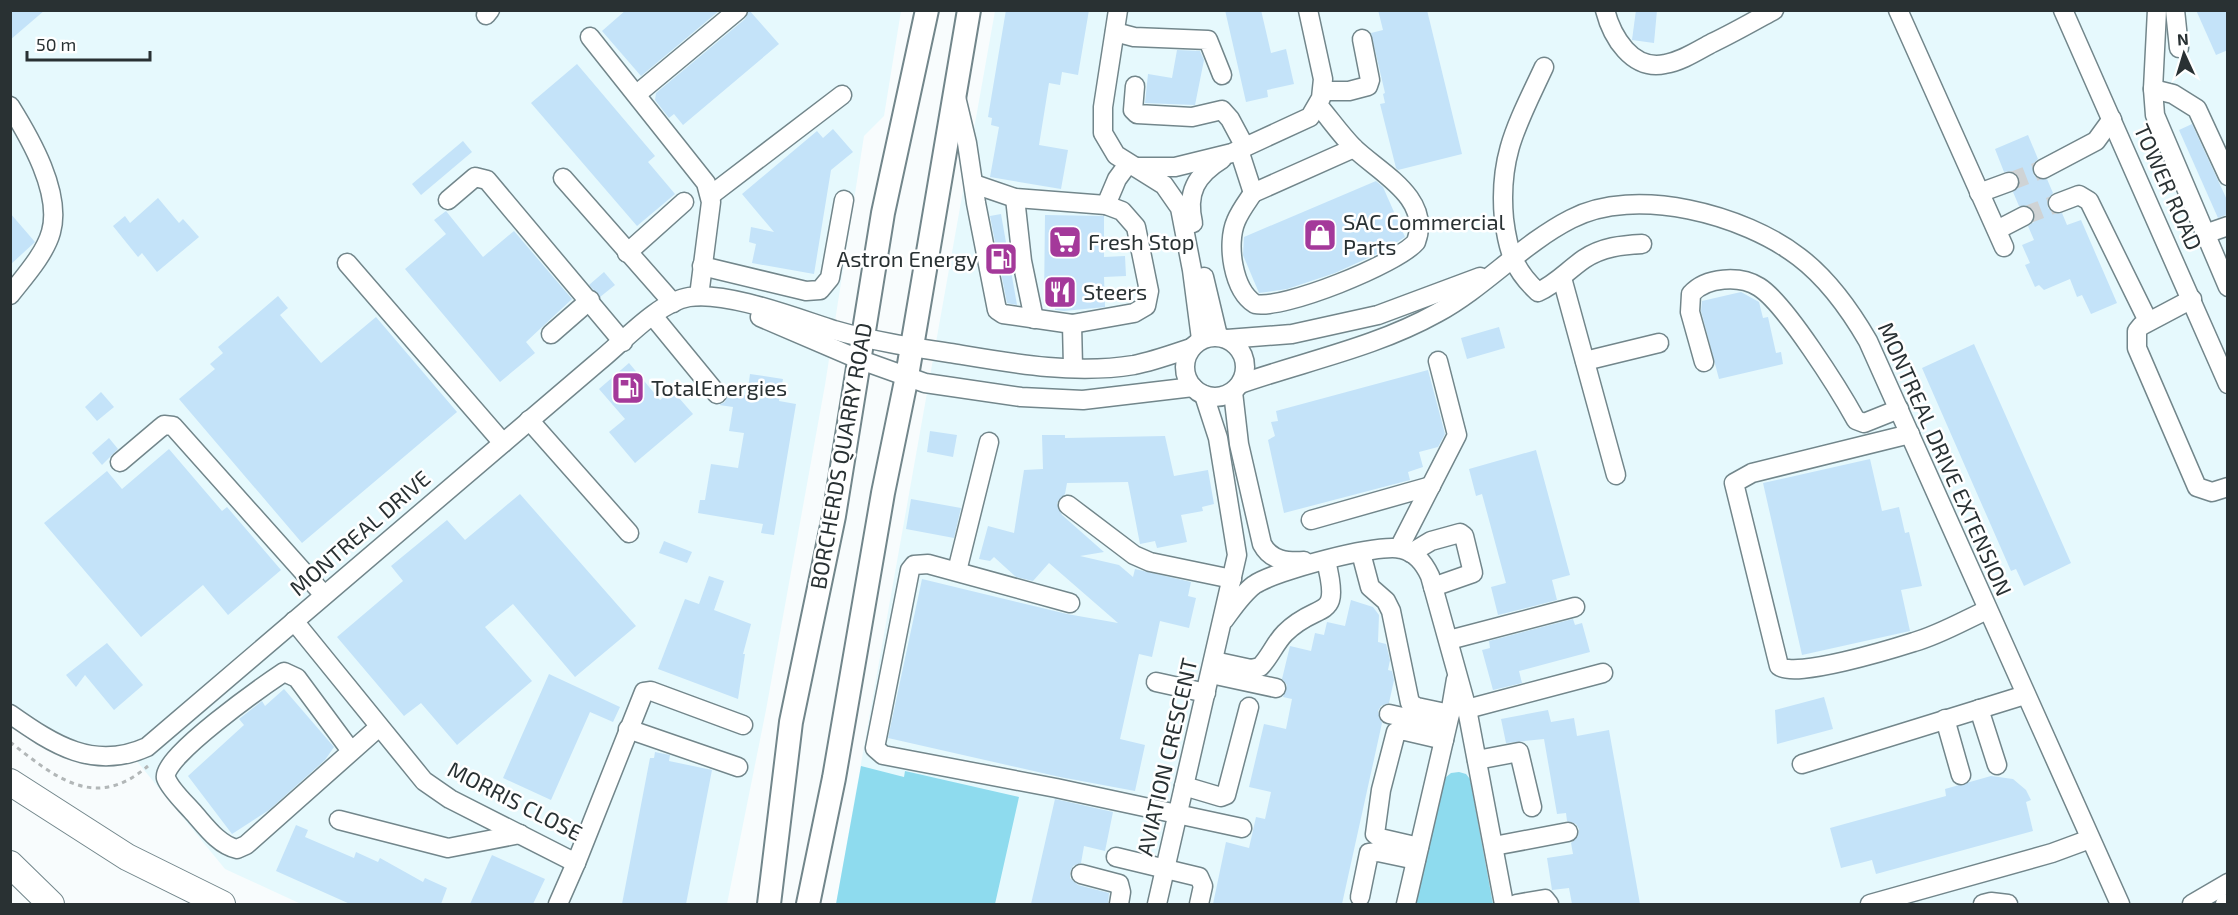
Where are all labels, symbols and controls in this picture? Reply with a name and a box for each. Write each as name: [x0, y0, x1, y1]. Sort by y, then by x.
scale bar: [27, 24, 150, 62]
north arrow: [2154, 24, 2214, 84]
text: N: [2176, 29, 2189, 48]
text: 50 m: [36, 33, 76, 55]
street label: TOWER ROAD: [2130, 119, 2208, 254]
place label: SAC Commercial Parts: [1343, 208, 1506, 259]
shop icon: SAC Commercial Parts: [1302, 217, 1338, 253]
supermarket icon: Fresh Stop: [1047, 224, 1083, 260]
place label: Fresh Stop: [1088, 228, 1195, 254]
fuel station icon: Astron Energy: [983, 241, 1019, 277]
place label: Astron Energy: [836, 245, 978, 271]
restaurant icon: Steers: [1042, 274, 1078, 310]
place label: Steers: [1083, 278, 1147, 304]
street label: MONTREAL DRIVE EXTENSION: [1874, 318, 2018, 599]
street label: BORCHERDS QUARRY ROAD: [804, 321, 877, 591]
fuel station icon: TotalEnergies: [610, 370, 646, 406]
place label: TotalEnergies: [651, 374, 787, 400]
street label: MONTREAL DRIVE: [284, 464, 435, 600]
street label: AVIATION CRESCENT: [1131, 655, 1201, 858]
street label: MORRIS CLOSE: [444, 755, 587, 845]

